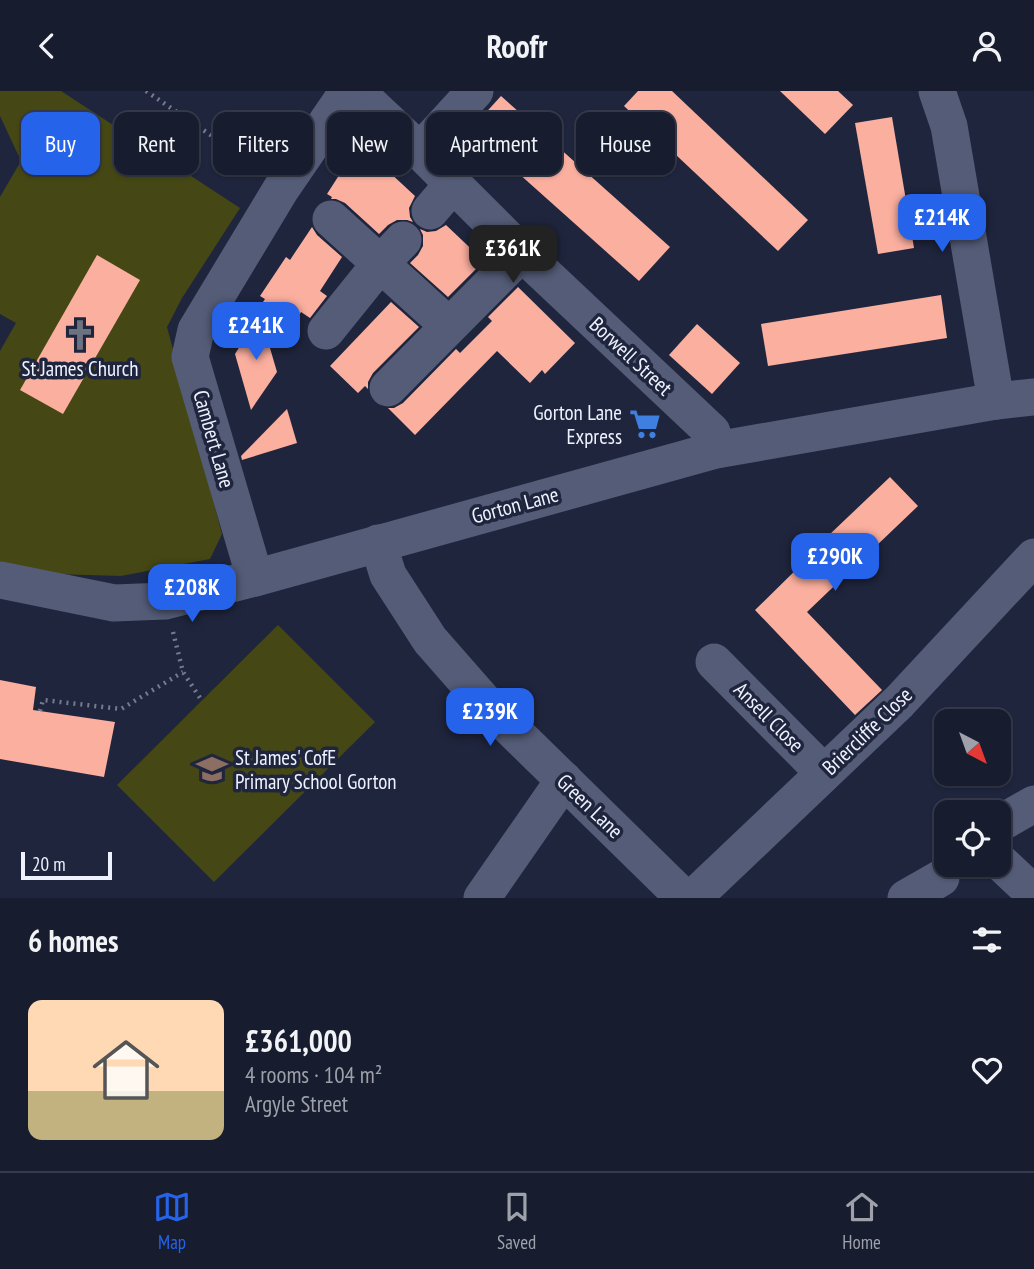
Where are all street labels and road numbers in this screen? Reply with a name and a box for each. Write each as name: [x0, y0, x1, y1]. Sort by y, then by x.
street label: Borwell Street: [584, 311, 678, 401]
street label: Cambert Lane: [187, 387, 241, 491]
street label: Gorton Lane: [469, 480, 561, 530]
street label: Ansell Close: [728, 676, 810, 758]
street label: Briercliffe Close: [816, 681, 918, 781]
street label: Green Lane: [551, 768, 629, 844]

